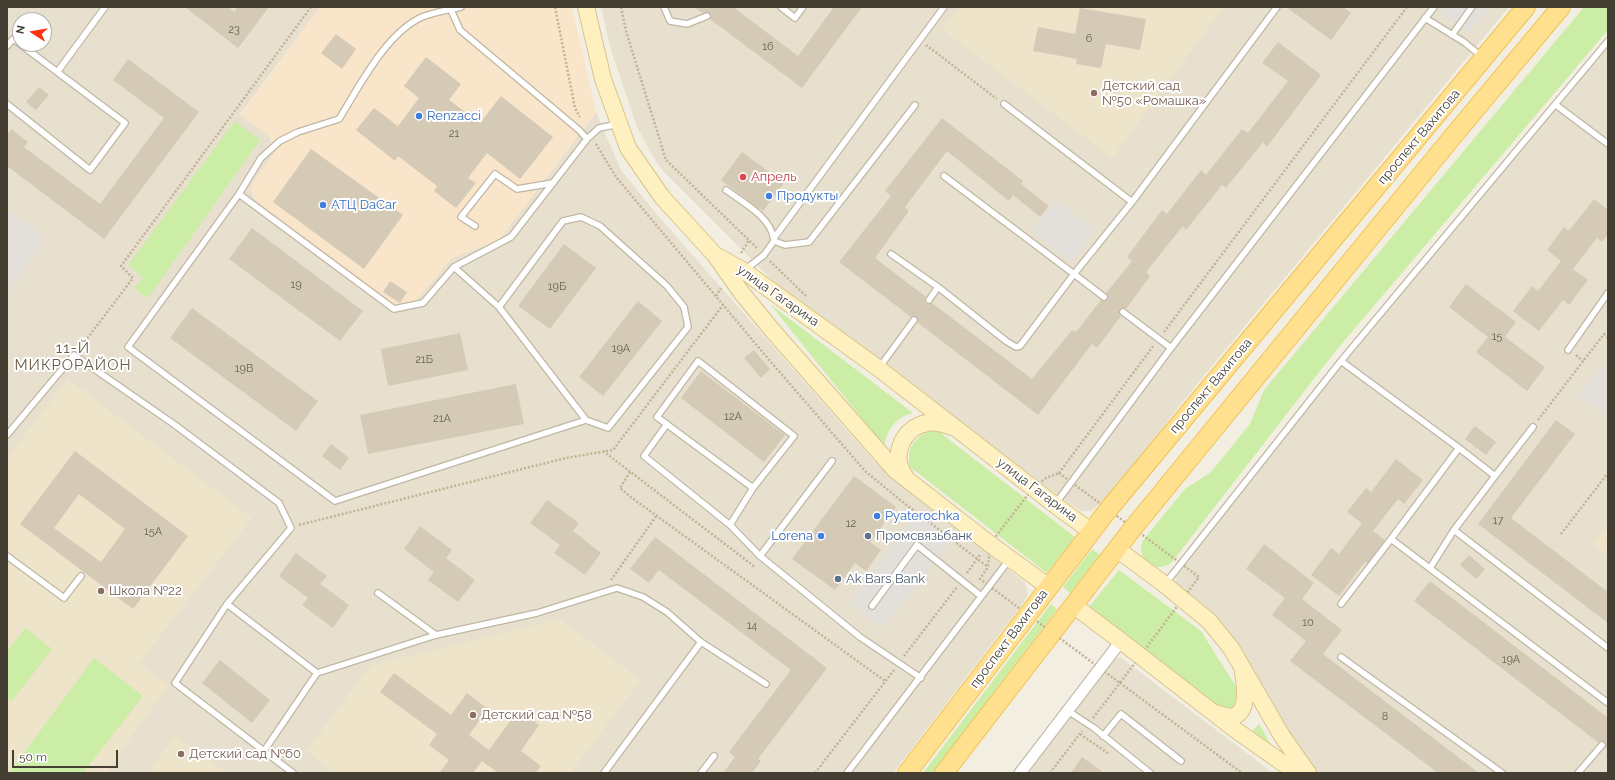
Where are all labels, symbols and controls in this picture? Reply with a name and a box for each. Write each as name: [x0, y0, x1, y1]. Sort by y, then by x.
north arrow: [12, 12, 52, 52]
house number: 23: [228, 23, 240, 37]
text: N: [14, 24, 28, 35]
house number: 6: [1086, 32, 1092, 46]
house number: 16: [762, 40, 774, 54]
place label: Детский сад №50 «Ромашка»: [1102, 78, 1206, 109]
street label: проспект Вахитова: [1375, 86, 1463, 188]
marker: Детский сад №50 «Ромашка»: [1089, 88, 1099, 98]
place label: Renzacci: [427, 108, 481, 124]
marker: Renzacci: [414, 111, 424, 121]
house number: 21: [449, 127, 459, 141]
place label: Апрель: [751, 169, 797, 185]
marker: Апрель: [738, 172, 748, 182]
place label: Продукты: [777, 188, 838, 204]
marker: Продукты: [764, 191, 774, 201]
place label: АТЦ DaСar: [331, 197, 397, 213]
marker: АТЦ DaСar: [318, 200, 328, 210]
street label: улица Гагарина: [734, 262, 822, 330]
house number: 19: [290, 278, 302, 292]
house number: 19Б: [548, 280, 566, 294]
house number: 15: [1492, 330, 1502, 344]
street label: проспект Вахитова: [1167, 335, 1255, 437]
district label: 11-Й МИКРОРАЙОН: [14, 339, 132, 374]
house number: 19А: [612, 342, 630, 356]
house number: 21Б: [415, 353, 433, 367]
house number: 19В: [235, 362, 253, 376]
house number: 12А: [724, 410, 742, 424]
house number: 21А: [433, 412, 451, 426]
street label: улица Гагарина: [994, 455, 1080, 525]
place label: Pyaterochka: [885, 508, 960, 524]
marker: Pyaterochka: [872, 511, 882, 521]
house number: 17: [1493, 514, 1503, 528]
house number: 12: [846, 517, 856, 531]
house number: 15А: [144, 525, 162, 539]
place label: Lorena: [771, 528, 813, 544]
place label: Промсвязьбанк: [876, 528, 973, 544]
marker: Lorena: [816, 531, 826, 541]
marker: Промсвязьбанк: [863, 531, 873, 541]
place label: Ak Bars Bank: [846, 571, 925, 587]
marker: Ak Bars Bank: [833, 574, 843, 584]
place label: Школа №22: [109, 583, 182, 599]
marker: Школа №22: [96, 586, 106, 596]
street label: проспект Вахитова: [967, 587, 1051, 691]
house number: 10: [1302, 616, 1314, 630]
house number: 14: [747, 619, 757, 633]
house number: 19А: [1502, 653, 1520, 667]
place label: Детский сад №58: [481, 707, 592, 723]
marker: Детский сад №58: [468, 710, 478, 720]
house number: 8: [1382, 710, 1388, 724]
scale bar: [14, 742, 120, 768]
place label: Детский сад №60: [189, 746, 301, 762]
marker: Детский сад №60: [176, 749, 186, 759]
text: 50 m: [19, 750, 47, 764]

